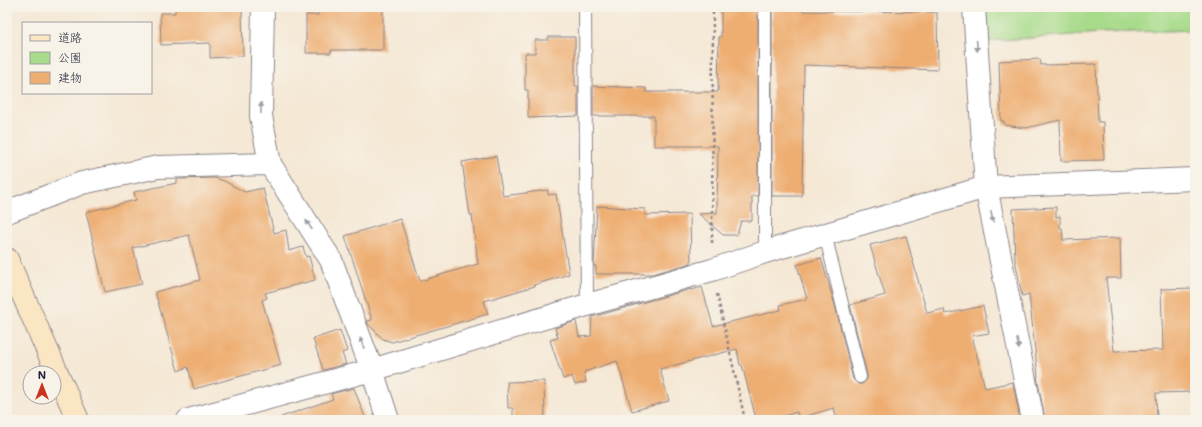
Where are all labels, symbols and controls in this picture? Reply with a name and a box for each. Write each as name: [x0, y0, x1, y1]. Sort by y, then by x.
legend: [22, 22, 152, 94]
text: 道路: [58, 29, 82, 45]
one-way arrow: [973, 40, 980, 52]
text: 公園: [58, 49, 82, 65]
text: 建物: [58, 69, 82, 85]
one-way arrow: [258, 101, 264, 114]
one-way arrow: [990, 211, 996, 223]
one-way arrow: [305, 220, 313, 230]
one-way arrow: [359, 337, 365, 349]
one-way arrow: [1015, 338, 1021, 351]
north arrow: [22, 365, 62, 405]
text: N: [38, 367, 46, 382]

